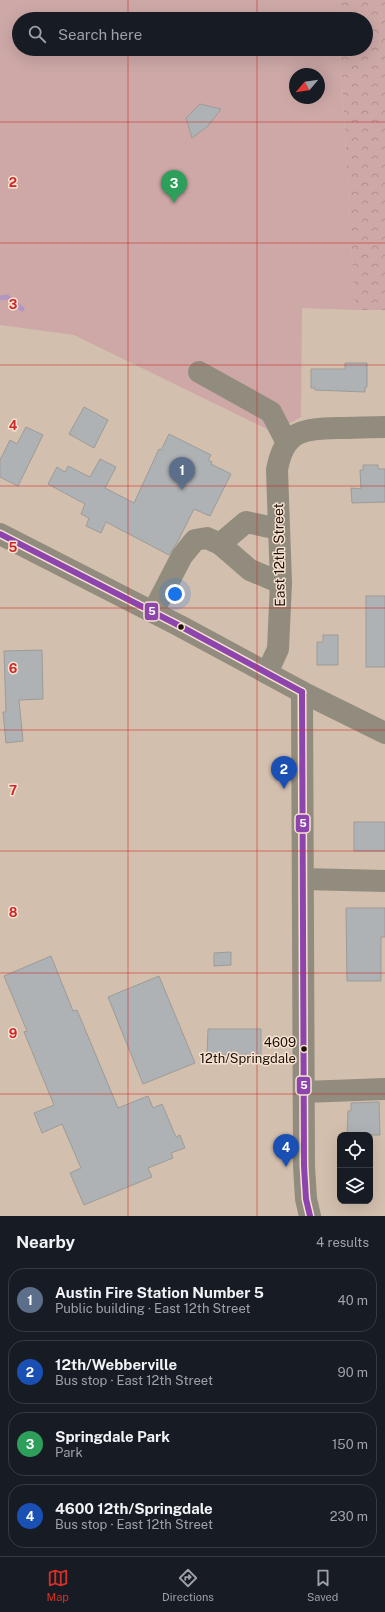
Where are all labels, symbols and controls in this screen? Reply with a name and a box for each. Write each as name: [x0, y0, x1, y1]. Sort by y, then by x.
search box: [12, 12, 373, 56]
icon: search: [26, 23, 48, 45]
text: Search here: [58, 26, 142, 43]
north arrow: [289, 68, 325, 104]
pin: 3: [161, 170, 187, 203]
text: 2: [9, 175, 17, 190]
text: 3: [9, 297, 18, 312]
text: 4: [9, 418, 18, 433]
pin: 1: [169, 457, 195, 490]
street label: East 12th Street: [270, 503, 288, 607]
text: 5: [9, 540, 18, 555]
your location: [165, 584, 185, 604]
line badge: 5: [144, 602, 159, 621]
text: 5: [148, 605, 156, 617]
unlabelled marker: [176, 622, 186, 632]
text: 6: [9, 661, 18, 676]
pin: 2: [271, 756, 297, 789]
text: 7: [9, 783, 17, 798]
line badge: 5: [295, 814, 310, 833]
text: 5: [299, 817, 307, 829]
text: 8: [9, 905, 18, 920]
text: 9: [9, 1026, 17, 1041]
place label: 4609 12th/Springdale: [200, 1035, 296, 1066]
marker: 4609 12th/Springdale: [299, 1044, 309, 1054]
line badge: 5: [296, 1076, 311, 1095]
text: 5: [300, 1079, 308, 1091]
map controls: [337, 1132, 373, 1204]
button: locate: [337, 1132, 373, 1168]
pin: 4: [273, 1134, 299, 1167]
button: layers: [337, 1168, 373, 1204]
text: Nearby: [16, 1232, 75, 1252]
text: 4 results: [316, 1235, 369, 1250]
text: Austin Fire Station Number 5: [55, 1284, 264, 1301]
text: 1: [27, 1293, 33, 1308]
text: 40 m: [337, 1293, 368, 1308]
text: Public building · East 12th Street: [55, 1301, 251, 1316]
text: 12th/Webberville: [55, 1356, 177, 1373]
text: 2: [26, 1365, 34, 1380]
text: 90 m: [338, 1365, 368, 1380]
text: Bus stop · East 12th Street: [55, 1373, 213, 1388]
text: Springdale Park: [55, 1428, 170, 1445]
text: 3: [26, 1437, 34, 1452]
text: 150 m: [332, 1437, 368, 1452]
text: Park: [55, 1445, 83, 1460]
text: 4600 12th/Springdale: [55, 1500, 213, 1517]
text: 4: [26, 1509, 34, 1524]
text: 230 m: [330, 1509, 368, 1524]
text: Bus stop · East 12th Street: [55, 1517, 213, 1532]
tab: Map: [47, 1567, 69, 1603]
tab: Directions: [162, 1567, 214, 1603]
tab: Saved: [307, 1567, 338, 1603]

